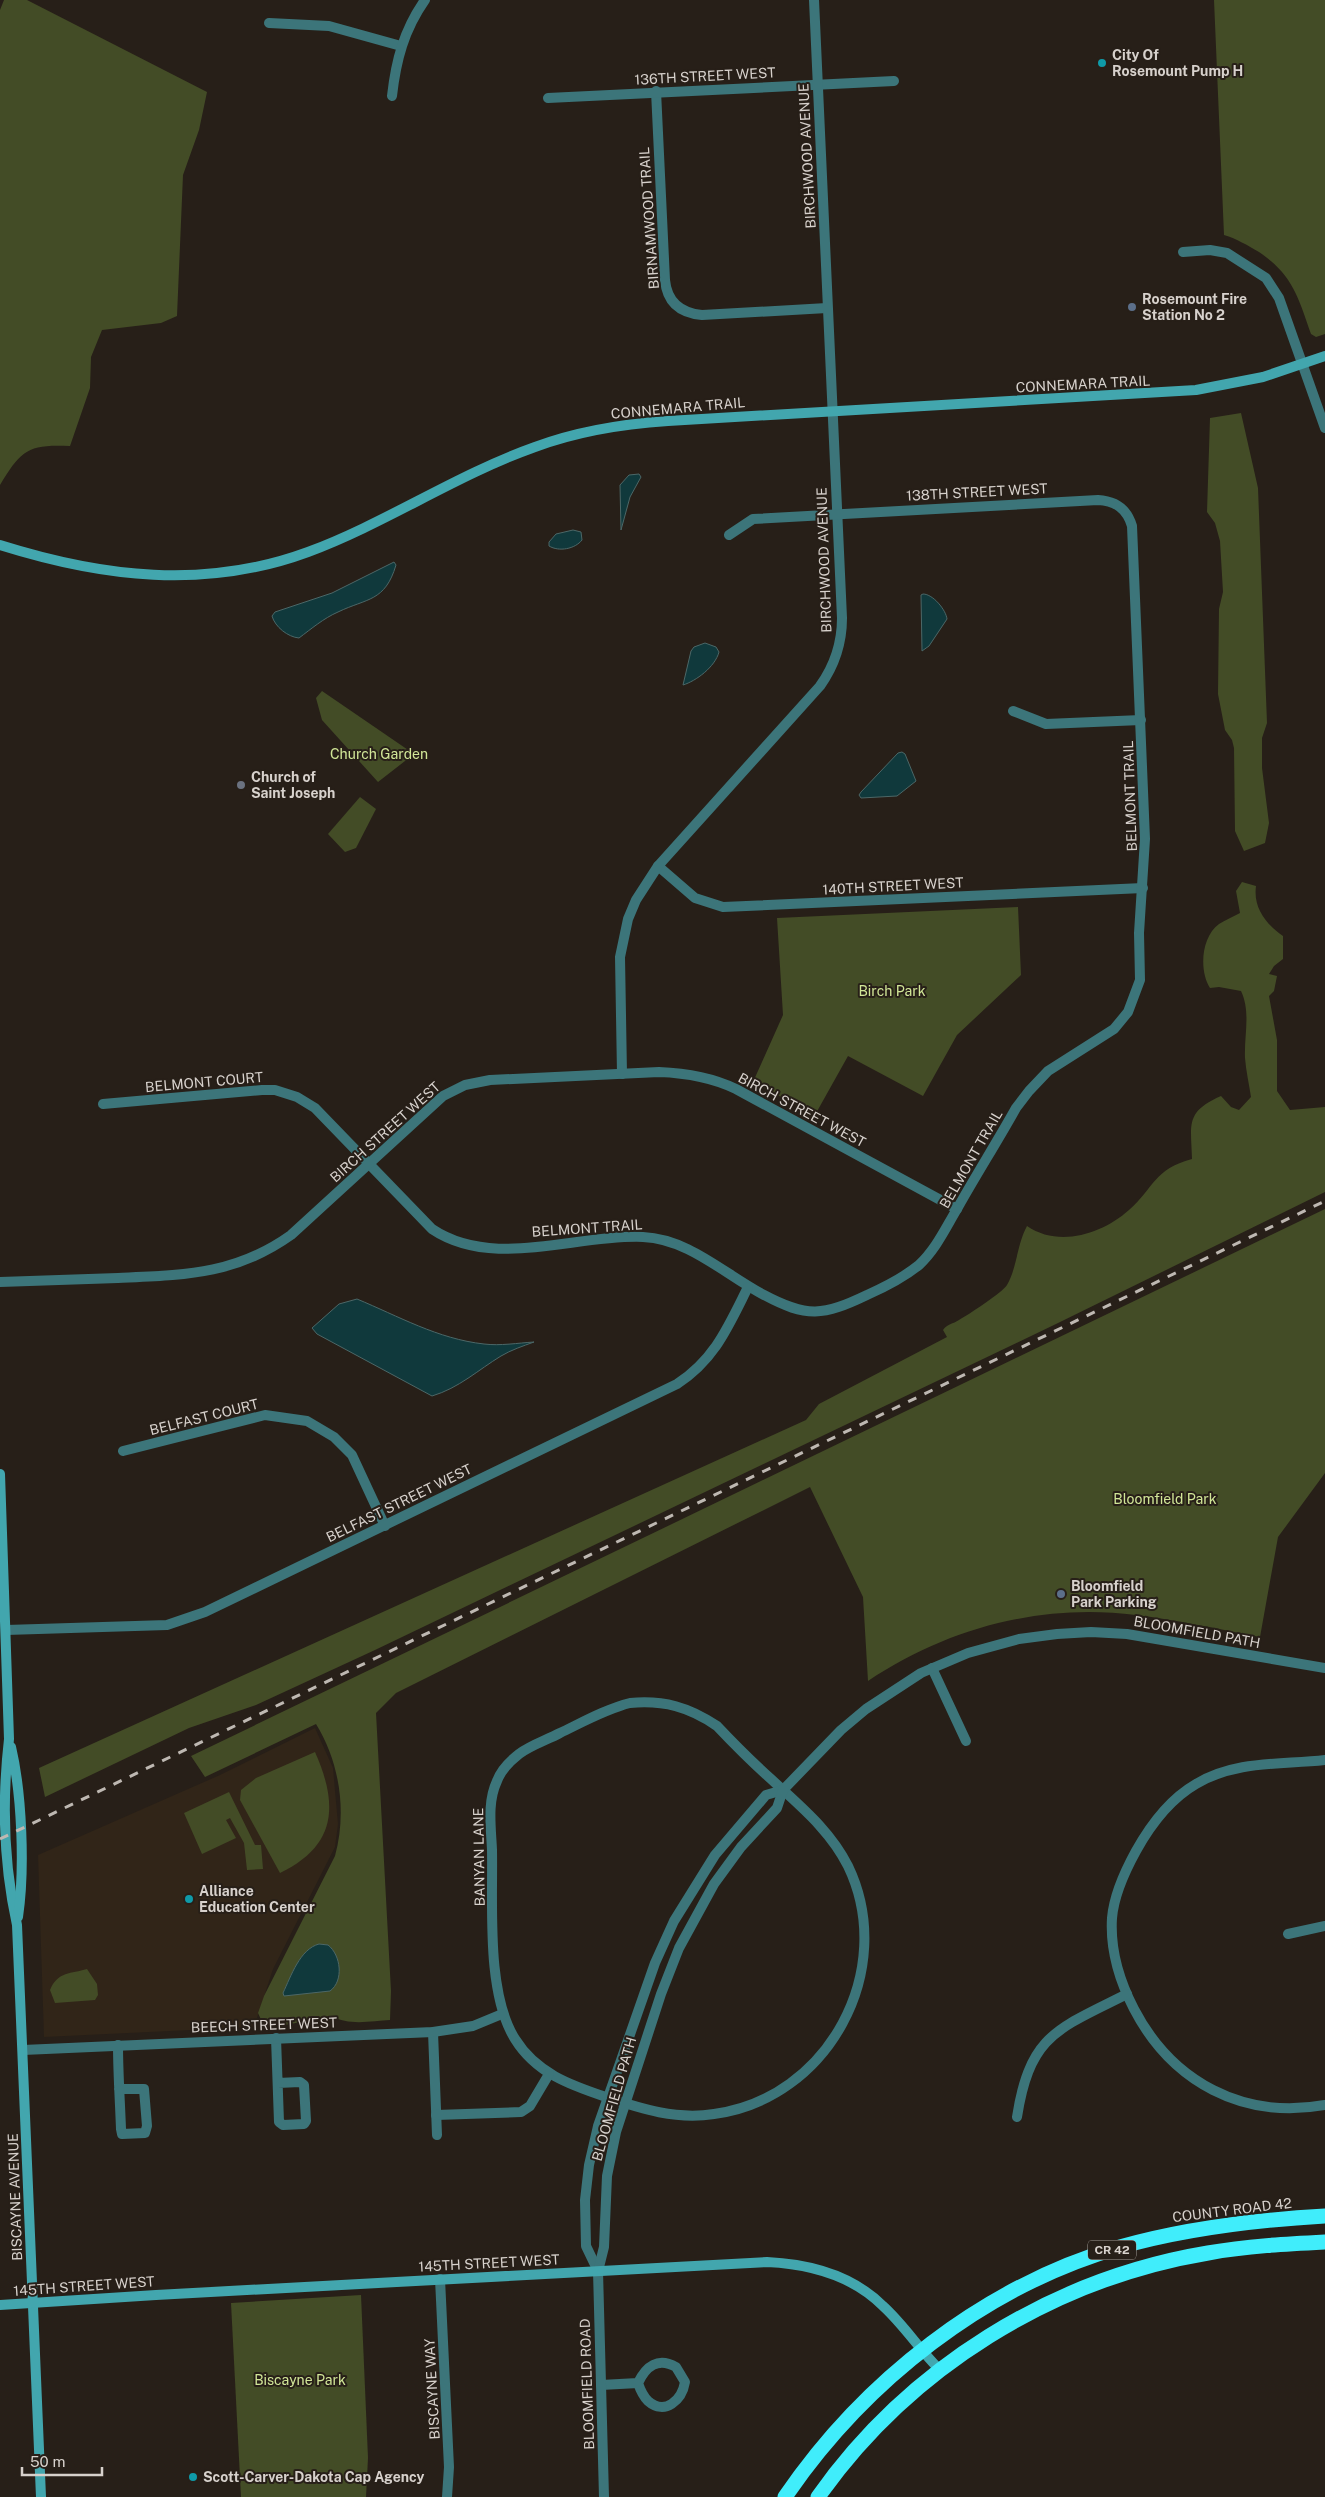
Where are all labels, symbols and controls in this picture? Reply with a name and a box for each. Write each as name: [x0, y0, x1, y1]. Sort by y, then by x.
place label: City Of Rosemount Pump H: [1112, 47, 1243, 79]
marker: City Of Rosemount Pump H: [1096, 57, 1108, 69]
street label: 136TH STREET WEST: [634, 64, 776, 88]
street label: BIRCHWOOD AVENUE: [795, 83, 819, 229]
street label: BIRNAMWOOD TRAIL: [636, 146, 662, 290]
place label: Rosemount Fire Station No 2: [1142, 291, 1247, 323]
marker: Rosemount Fire Station No 2: [1126, 301, 1138, 313]
street label: CONNEMARA TRAIL: [1015, 372, 1151, 396]
street label: CONNEMARA TRAIL: [610, 394, 746, 422]
street label: 138TH STREET WEST: [906, 480, 1048, 504]
street label: BIRCHWOOD AVENUE: [813, 487, 835, 633]
street label: BELMONT TRAIL: [1120, 740, 1140, 852]
park label: Church Garden: [330, 746, 428, 762]
place label: Church of Saint Joseph: [251, 769, 335, 801]
marker: Church of Saint Joseph: [235, 779, 247, 791]
street label: 140TH STREET WEST: [822, 874, 964, 898]
park label: Birch Park: [858, 983, 926, 999]
street label: BELMONT COURT: [144, 1069, 264, 1095]
street label: BIRCH STREET WEST: [736, 1070, 868, 1150]
street label: BIRCH STREET WEST: [327, 1079, 443, 1185]
street label: BELMONT TRAIL: [936, 1107, 1006, 1211]
street label: BELMONT TRAIL: [531, 1216, 643, 1240]
street label: BELFAST COURT: [148, 1396, 260, 1438]
street label: BELFAST STREET WEST: [324, 1461, 474, 1545]
park label: Bloomfield Park: [1113, 1491, 1217, 1507]
place label: Bloomfield Park Parking: [1071, 1578, 1157, 1610]
marker: Bloomfield Park Parking: [1055, 1588, 1067, 1600]
street label: BLOOMFIELD PATH: [1132, 1613, 1262, 1651]
street label: BANYAN LANE: [470, 1808, 488, 1906]
place label: Alliance Education Center: [199, 1883, 315, 1915]
marker: Alliance Education Center: [183, 1893, 195, 1905]
street label: BEECH STREET WEST: [191, 2014, 337, 2036]
street label: BLOOMFIELD PATH: [589, 2035, 639, 2163]
street label: BISCAYNE AVENUE: [5, 2133, 25, 2261]
street label: COUNTY ROAD 42: [1171, 2195, 1293, 2225]
road number: CR 42: [1088, 2240, 1136, 2260]
street label: 145TH STREET WEST: [418, 2251, 560, 2275]
street label: 145TH STREET WEST: [13, 2273, 155, 2299]
street label: BLOOMFIELD ROAD: [577, 2318, 597, 2450]
street label: BISCAYNE WAY: [421, 2338, 443, 2440]
park label: Biscayne Park: [254, 2372, 346, 2388]
scale bar: [22, 2444, 102, 2476]
text: 50 m: [30, 2453, 65, 2470]
place label: Scott-Carver-Dakota Cap Agency: [203, 2469, 425, 2485]
marker: Scott-Carver-Dakota Cap Agency: [187, 2471, 199, 2483]

